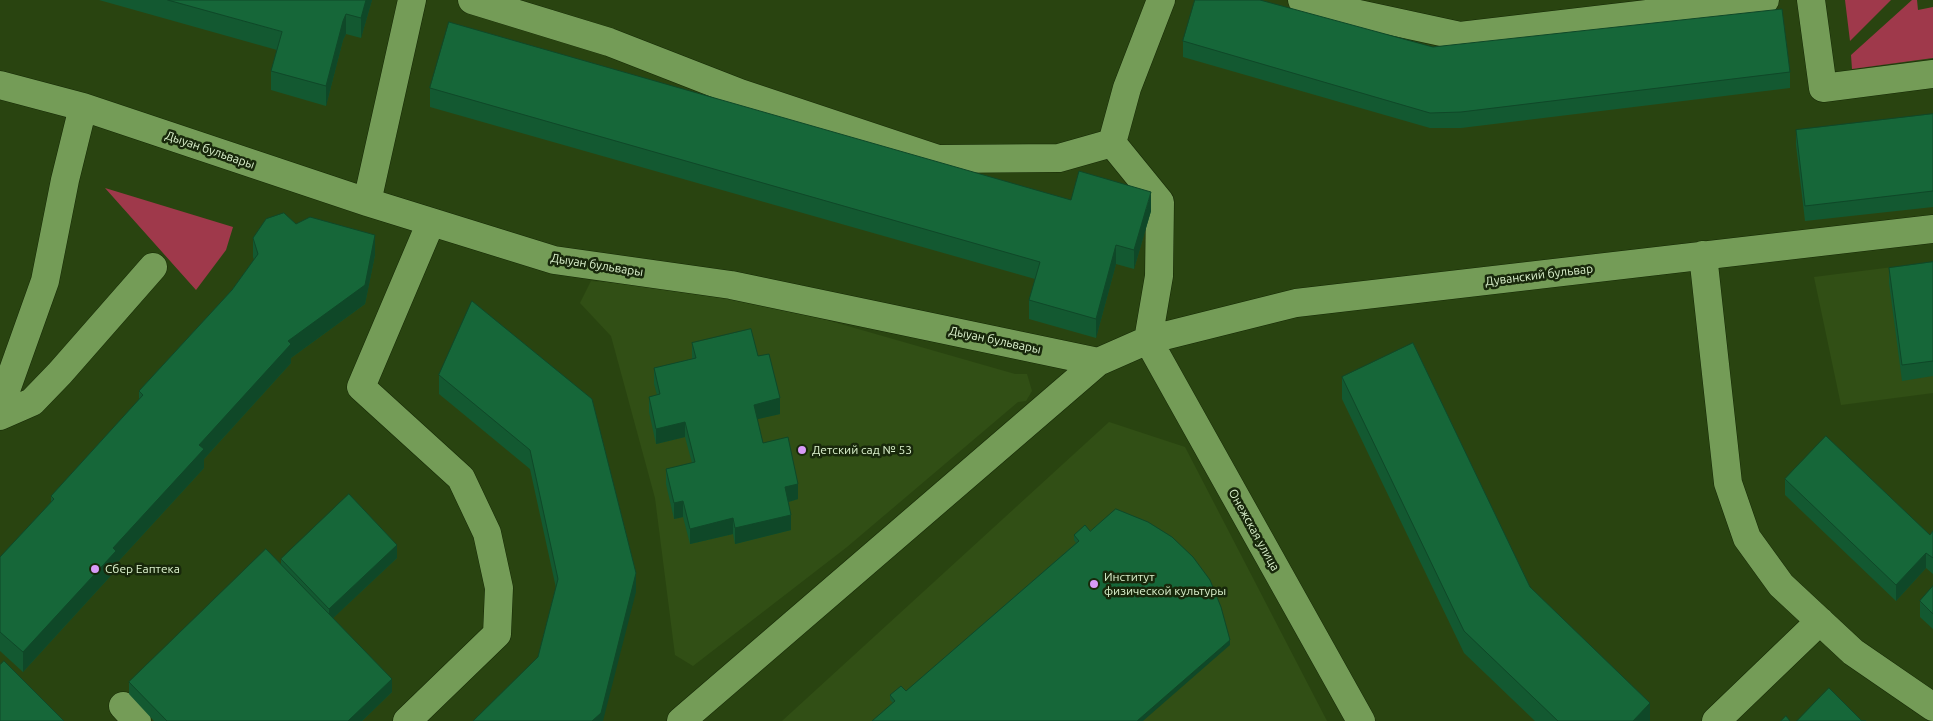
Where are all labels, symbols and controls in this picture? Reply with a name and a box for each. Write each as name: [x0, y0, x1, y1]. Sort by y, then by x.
street label: Дыуан бульвары: [163, 128, 257, 172]
street label: Дыуан бульвары: [550, 251, 644, 279]
street label: Дуванский бульвар: [1484, 261, 1594, 289]
street label: Дыуан бульвары: [948, 323, 1042, 357]
place label: Детский сад № 53: [812, 443, 912, 457]
marker: Детский сад № 53: [796, 444, 808, 456]
street label: Онежская улица: [1225, 486, 1283, 574]
place label: Сбер Еаптека: [105, 562, 180, 576]
marker: Сбер Еаптека: [89, 563, 101, 575]
place label: Институт физической культуры: [1104, 570, 1226, 598]
marker: Институт физической культуры: [1088, 578, 1100, 590]

